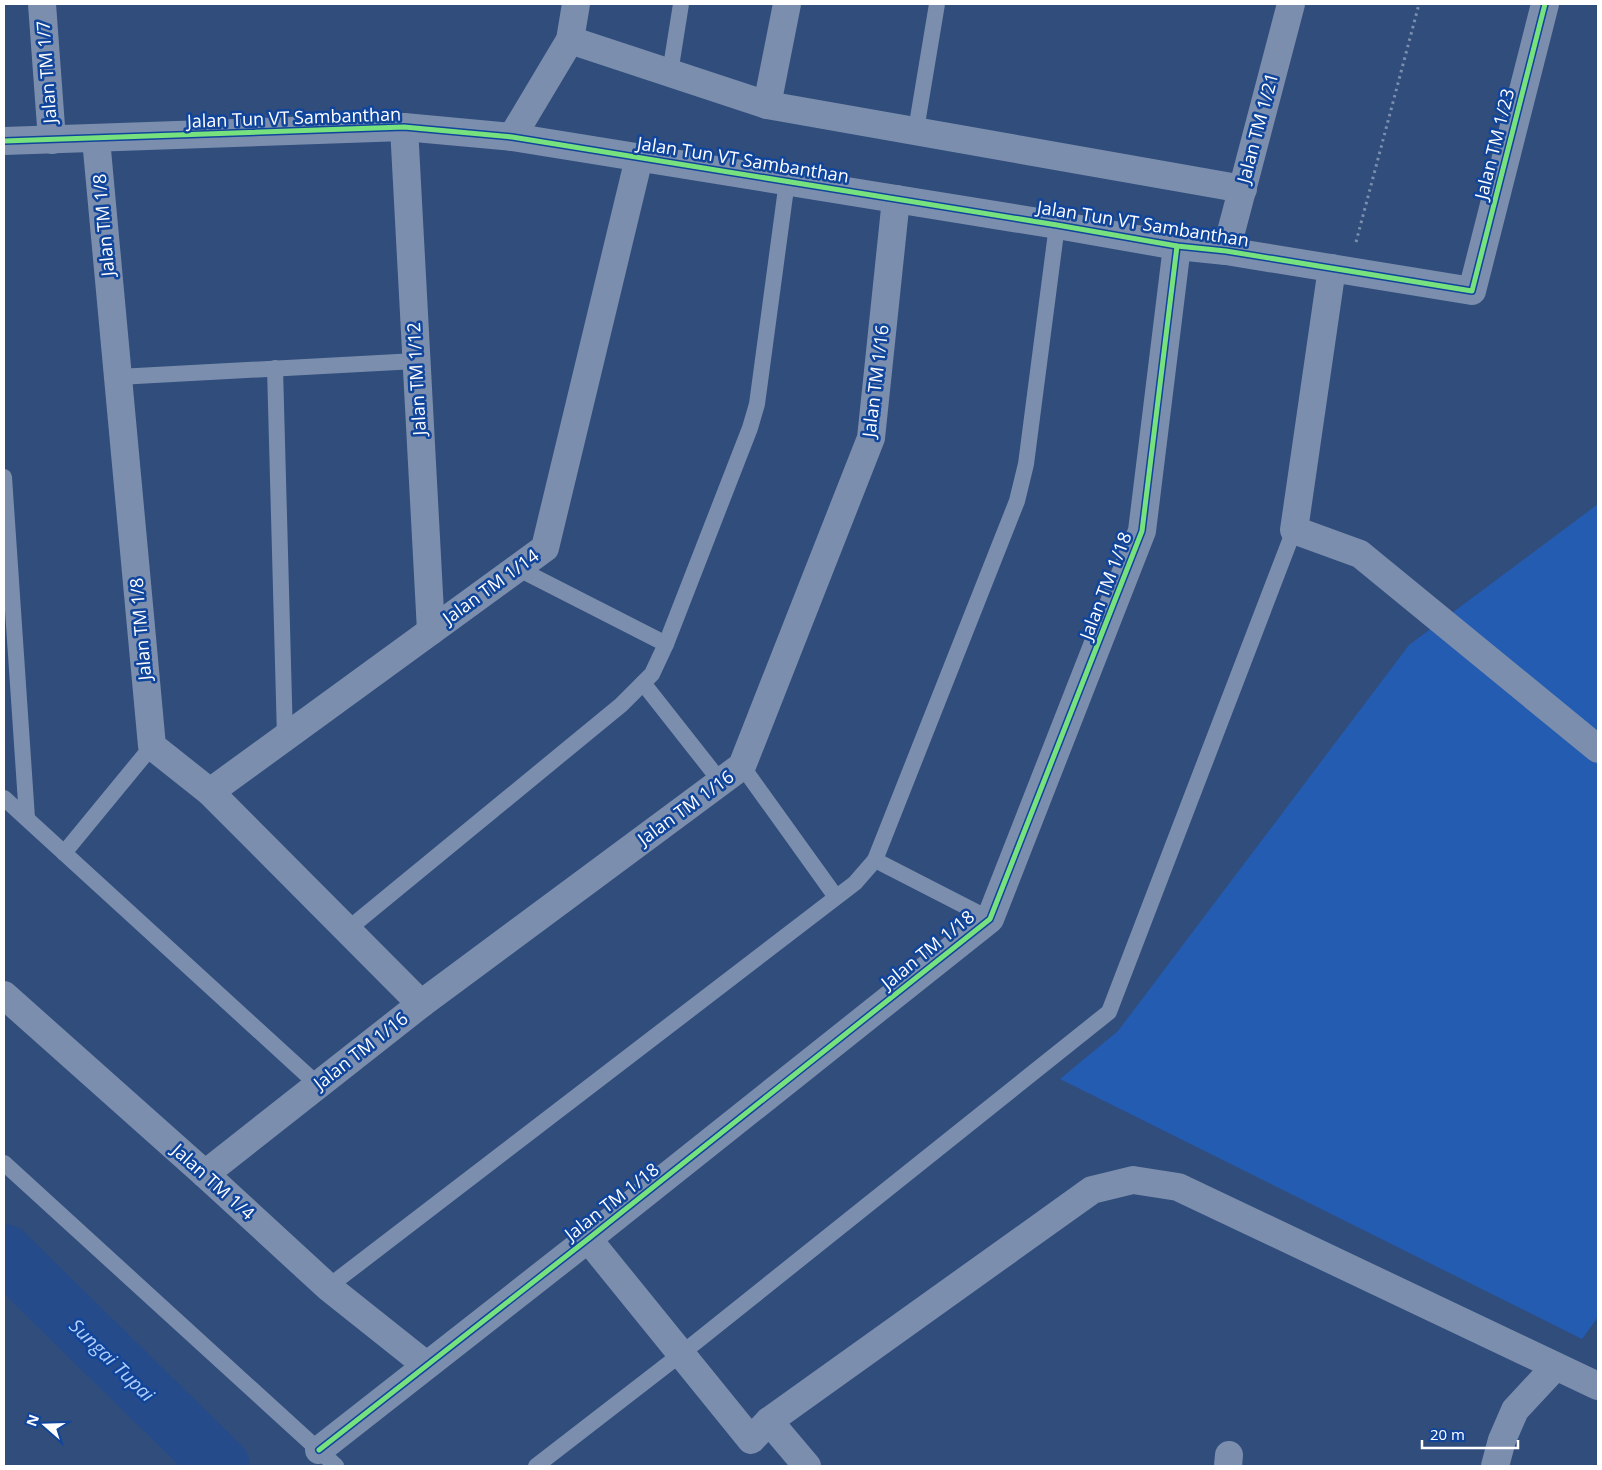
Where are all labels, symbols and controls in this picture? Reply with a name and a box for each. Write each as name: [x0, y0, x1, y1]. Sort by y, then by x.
street label: Jalan TM 1/7: [30, 20, 62, 126]
street label: Jalan TM 1/21: [1230, 70, 1283, 188]
street label: Jalan TM 1/23: [1468, 86, 1519, 204]
street label: Jalan Tun VT Sambanthan: [185, 101, 401, 133]
street label: Jalan Tun VT Sambanthan: [634, 130, 851, 188]
street label: Jalan TM 1/8: [87, 173, 120, 279]
street label: Jalan Tun VT Sambanthan: [1034, 194, 1251, 252]
street label: Jalan TM 1/12: [401, 322, 431, 438]
street label: Jalan TM 1/16: [856, 323, 894, 441]
street label: Jalan TM 1/18: [1073, 528, 1137, 645]
street label: Jalan TM 1/14: [436, 543, 543, 630]
street label: Jalan TM 1/8: [124, 577, 157, 683]
street label: Jalan TM 1/16: [631, 764, 738, 851]
street label: Jalan TM 1/18: [874, 904, 979, 995]
street label: Jalan TM 1/16: [307, 1006, 412, 1096]
street label: Jalan TM 1/4: [166, 1137, 260, 1225]
street label: Jalan TM 1/18: [558, 1157, 663, 1247]
water label: Sungai Tupai: [64, 1313, 161, 1408]
north arrow: [20, 1400, 70, 1450]
text: N: [21, 1412, 43, 1429]
scale bar: [1422, 1418, 1518, 1450]
text: 20 m: [1430, 1424, 1465, 1444]

